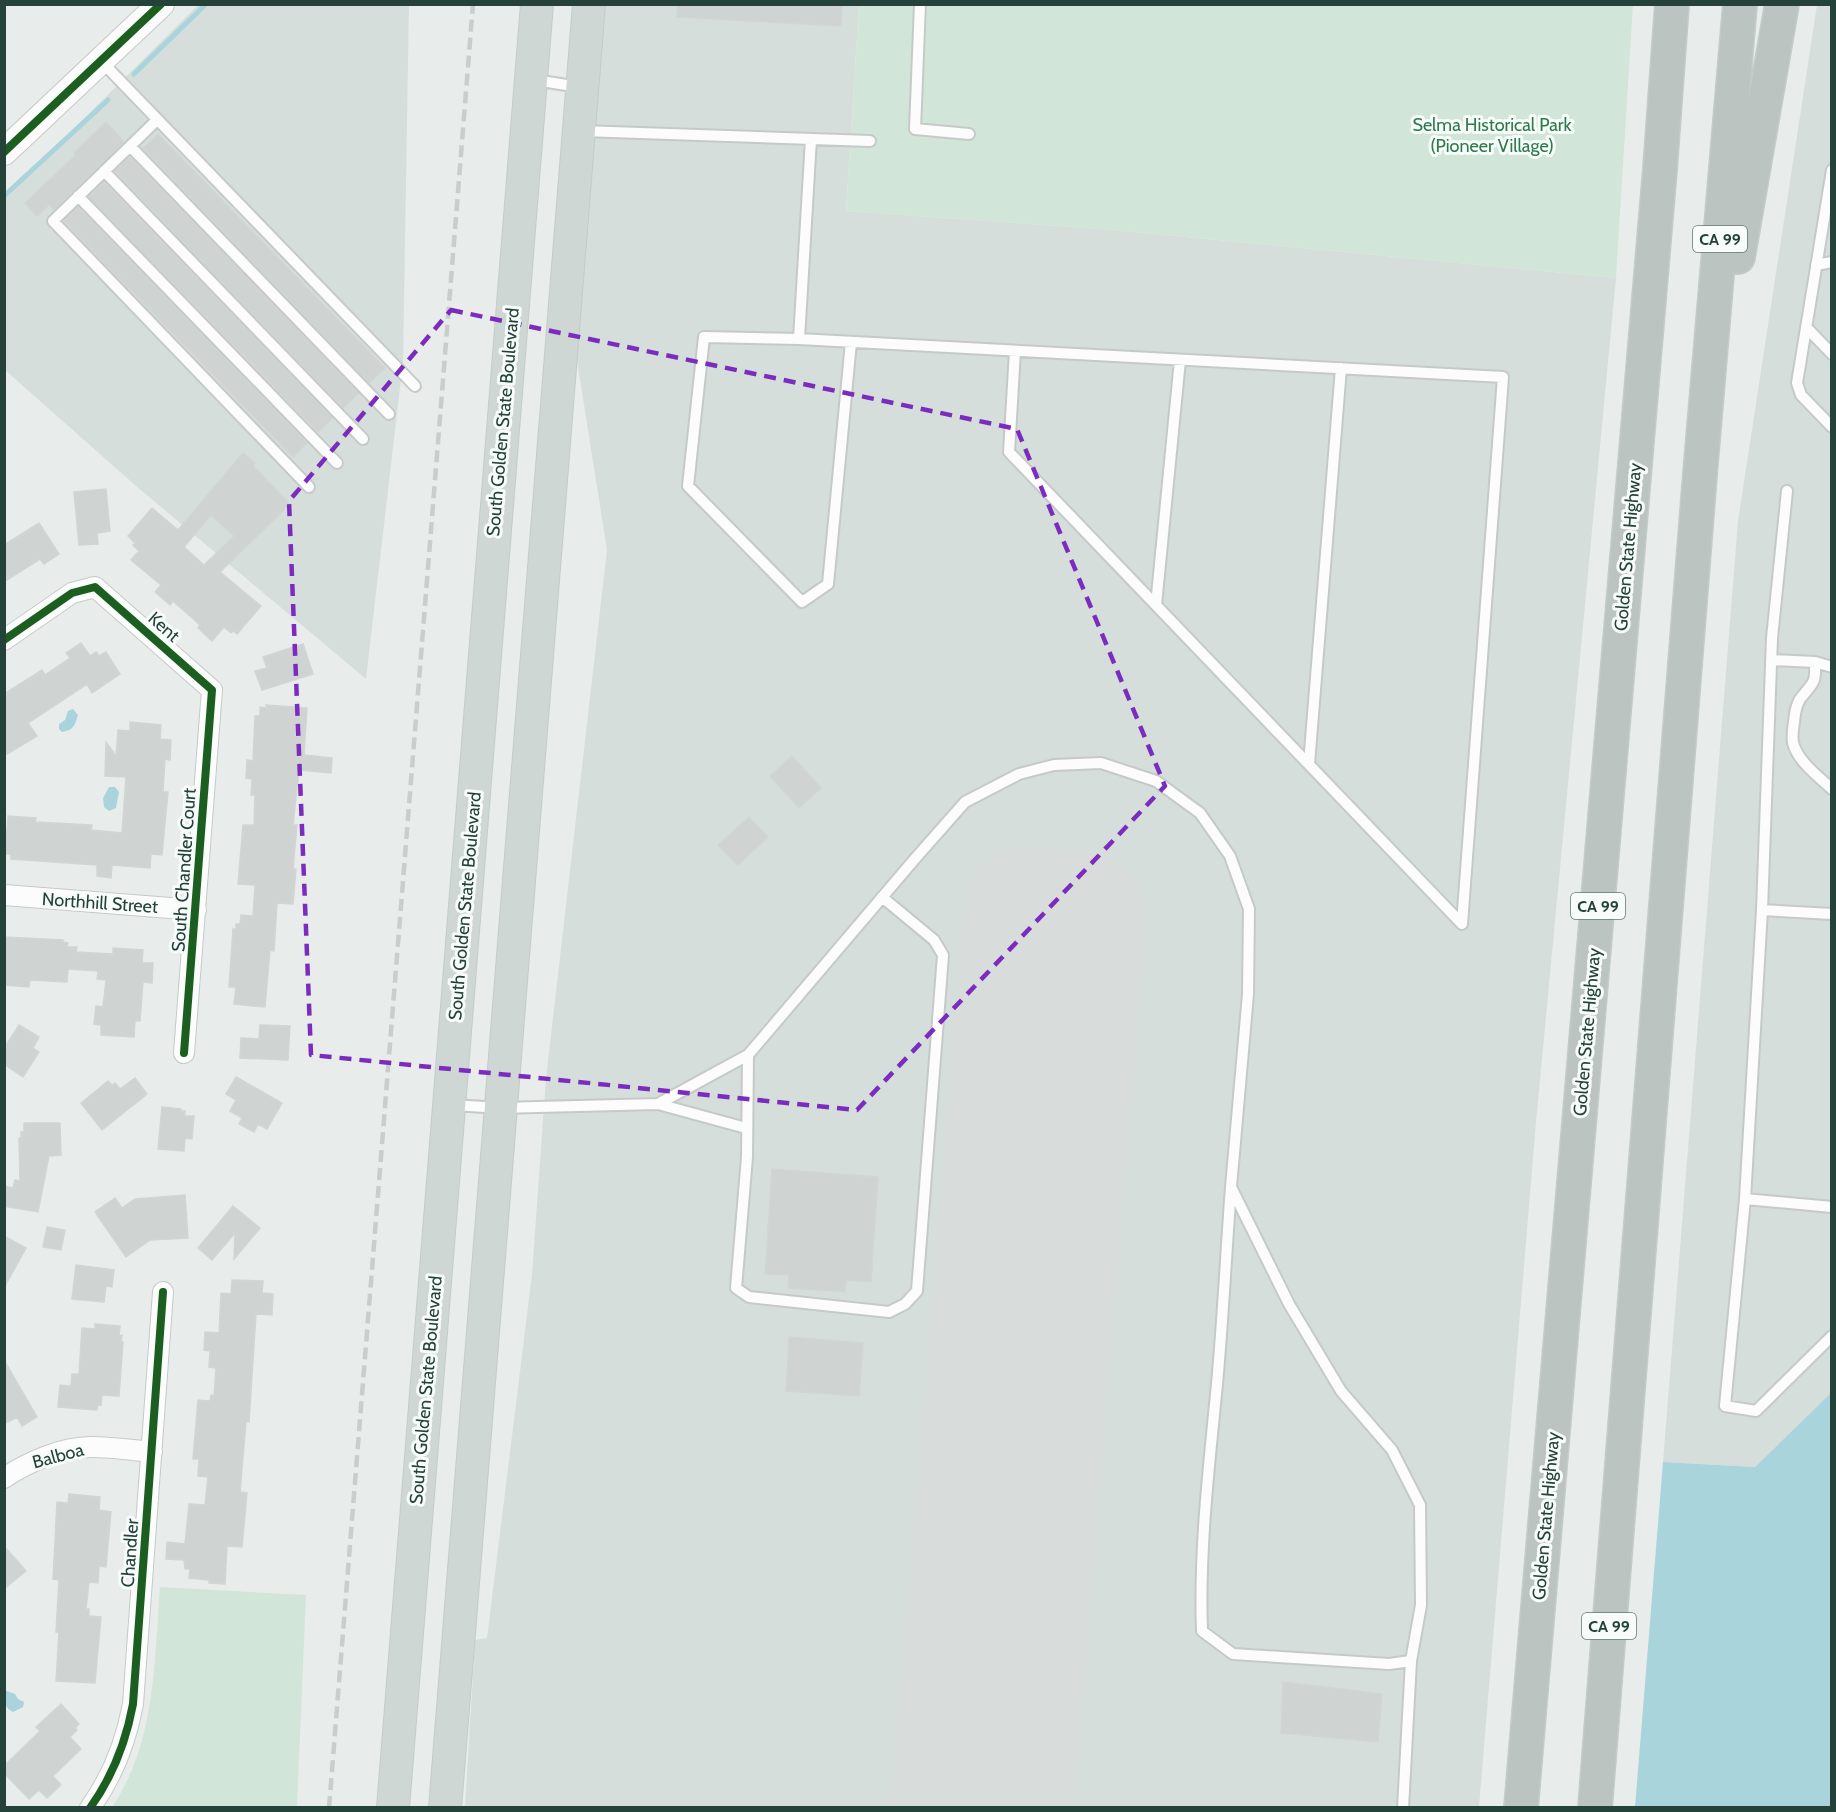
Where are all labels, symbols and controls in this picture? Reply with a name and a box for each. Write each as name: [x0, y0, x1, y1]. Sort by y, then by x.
park label: Selma Historical Park (Pioneer Village): [1412, 114, 1573, 157]
road number: CA 99: [1693, 226, 1747, 252]
street label: South Golden State Boulevard: [482, 307, 524, 537]
street label: Golden State Highway: [1610, 462, 1646, 632]
street label: Kent: [144, 607, 184, 647]
street label: South Chandler Court: [167, 787, 201, 953]
street label: South Golden State Boulevard: [444, 791, 486, 1021]
street label: Northhill Street: [41, 888, 159, 918]
road number: CA 99: [1571, 893, 1625, 919]
street label: Golden State Highway: [1569, 947, 1605, 1117]
street label: South Golden State Boulevard: [405, 1275, 447, 1505]
street label: Golden State Highway: [1528, 1431, 1564, 1601]
street label: Balboa: [30, 1439, 86, 1473]
street label: Chandler: [117, 1518, 143, 1588]
road number: CA 99: [1582, 1613, 1636, 1639]

